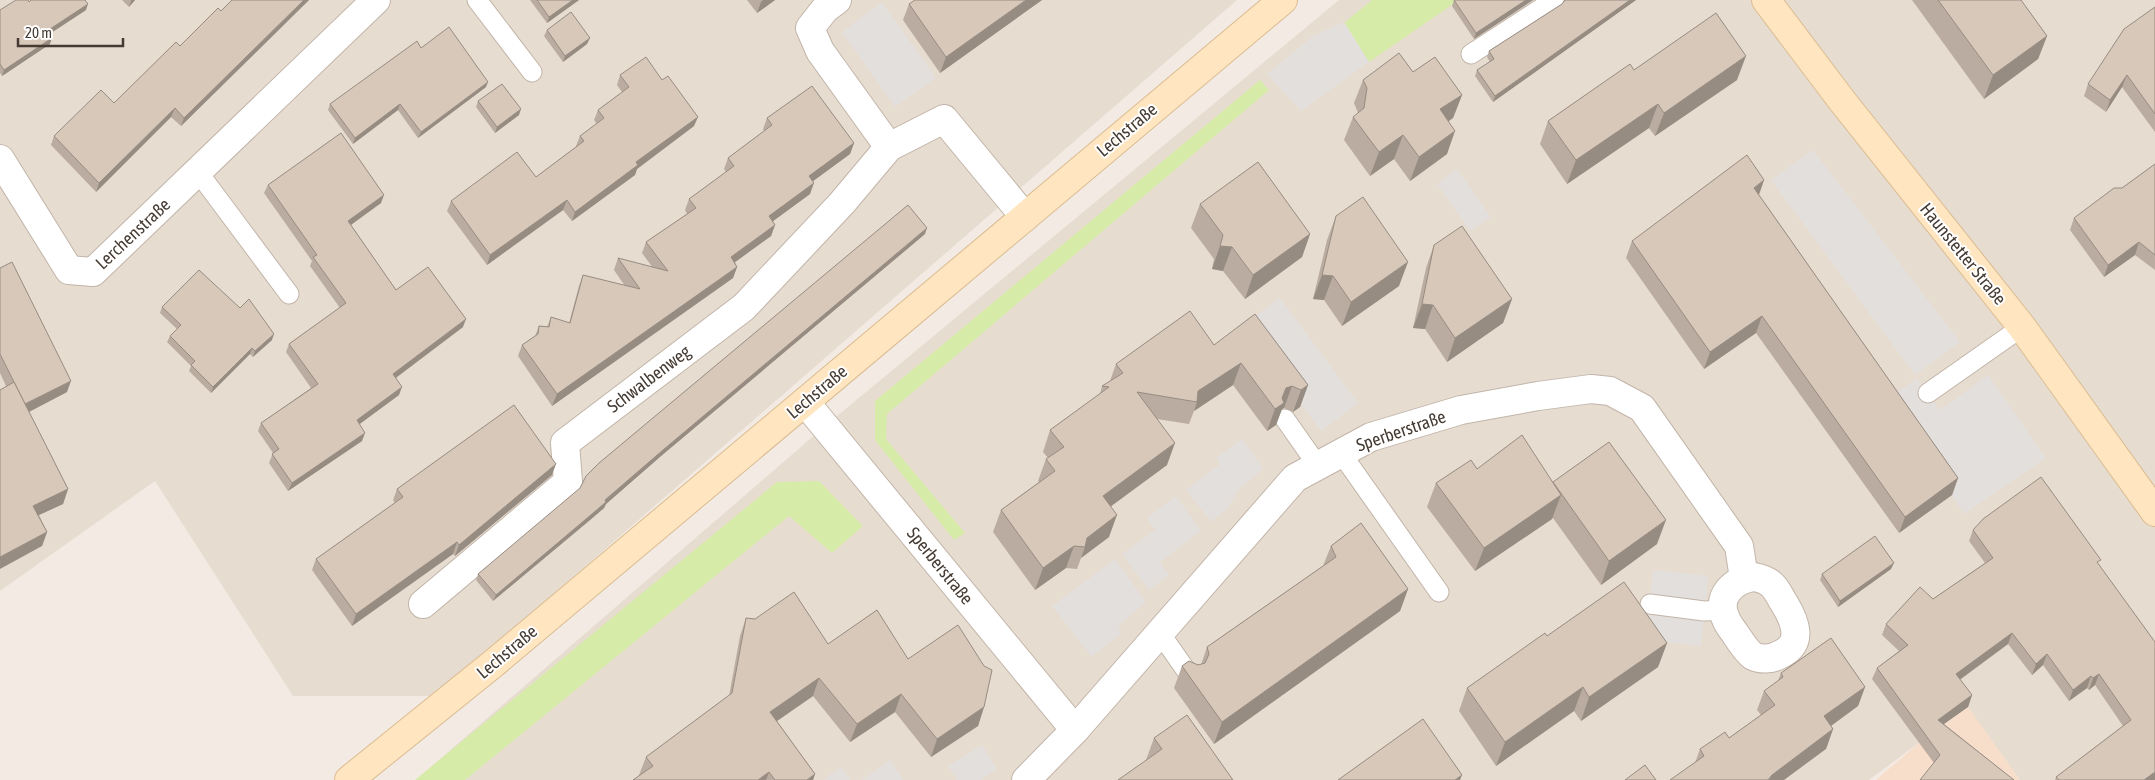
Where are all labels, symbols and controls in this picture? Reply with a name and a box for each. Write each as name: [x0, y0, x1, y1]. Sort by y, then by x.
scale bar: [18, 15, 122, 47]
text: 20 m: [25, 24, 52, 41]
street label: Lechstraße: [1092, 98, 1161, 161]
street label: Lerchenstraße: [91, 194, 174, 273]
street label: Haunstetter Straße: [1916, 199, 2011, 309]
street label: Schwalbenweg: [603, 340, 695, 417]
street label: Lechstraße: [782, 360, 851, 423]
street label: Sperberstraße: [1353, 405, 1448, 456]
street label: Sperberstraße: [903, 523, 978, 608]
street label: Lechstraße: [472, 620, 541, 683]

